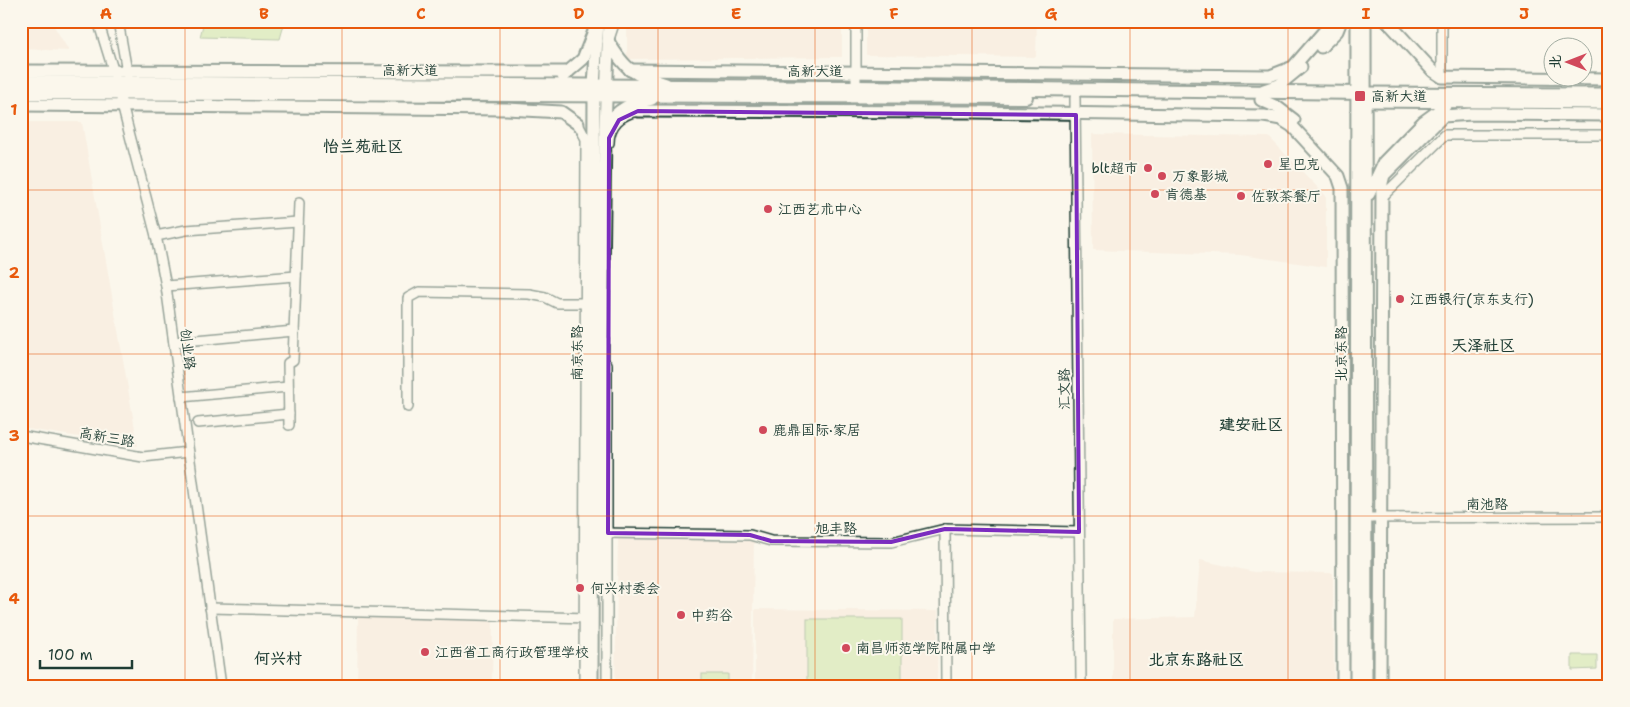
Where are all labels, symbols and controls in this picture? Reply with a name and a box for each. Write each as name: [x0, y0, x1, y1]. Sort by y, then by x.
text: A: [100, 3, 112, 24]
text: B: [259, 3, 269, 24]
text: C: [416, 3, 426, 24]
text: D: [573, 3, 585, 24]
text: E: [731, 3, 741, 24]
text: F: [889, 3, 899, 24]
text: G: [1045, 3, 1058, 24]
text: H: [1203, 3, 1215, 24]
text: I: [1362, 3, 1371, 24]
text: J: [1519, 3, 1529, 24]
north arrow: [1542, 38, 1592, 88]
text: 北: [1546, 55, 1564, 69]
street label: 高新大道: [382, 61, 438, 79]
street label: 高新大道: [787, 62, 843, 80]
place label: 高新大道: [1371, 87, 1427, 105]
marker: 高新大道: [1353, 89, 1367, 103]
text: 1: [10, 99, 18, 120]
district label: 怡兰苑社区: [323, 136, 403, 157]
place label: 星巴克: [1278, 155, 1320, 173]
marker: 星巴克: [1262, 158, 1274, 170]
place label: blt超市: [1092, 159, 1138, 177]
marker: blt超市: [1142, 162, 1154, 174]
place label: 万象影城: [1172, 167, 1228, 185]
marker: 万象影城: [1156, 170, 1168, 182]
place label: 肯德基: [1165, 185, 1207, 203]
place label: 佐敦茶餐厅: [1251, 187, 1321, 205]
marker: 肯德基: [1149, 188, 1161, 200]
marker: 佐敦茶餐厅: [1235, 190, 1247, 202]
place label: 江西艺术中心: [778, 200, 862, 218]
marker: 江西艺术中心: [762, 203, 774, 215]
text: 2: [8, 262, 20, 283]
place label: 江西银行(京东支行): [1410, 290, 1534, 308]
marker: 江西银行(京东支行): [1394, 293, 1406, 305]
street label: 南京东路: [568, 325, 586, 381]
street label: 北京东路: [1332, 326, 1350, 382]
street label: 创业路: [177, 327, 199, 371]
district label: 天泽社区: [1451, 335, 1515, 356]
street label: 汇文路: [1055, 368, 1073, 410]
district label: 建安社区: [1219, 414, 1283, 435]
place label: 鹿鼎国际·家居: [773, 421, 861, 439]
street label: 高新三路: [78, 423, 136, 451]
marker: 鹿鼎国际·家居: [757, 424, 769, 436]
text: 3: [8, 425, 20, 446]
street label: 南池路: [1466, 495, 1508, 513]
street label: 旭丰路: [815, 519, 857, 537]
place label: 何兴村委会: [590, 579, 660, 597]
marker: 何兴村委会: [574, 582, 586, 594]
text: 4: [8, 588, 20, 609]
place label: 中药谷: [691, 606, 733, 624]
marker: 中药谷: [675, 609, 687, 621]
scale bar: [40, 637, 132, 669]
place label: 南昌师范学院附属中学: [856, 639, 996, 657]
marker: 南昌师范学院附属中学: [840, 642, 852, 654]
place label: 江西省工商行政管理学校: [435, 643, 589, 661]
text: 100 m: [48, 645, 93, 665]
marker: 江西省工商行政管理学校: [419, 646, 431, 658]
district label: 何兴村: [254, 648, 302, 669]
district label: 北京东路社区: [1148, 649, 1244, 670]

